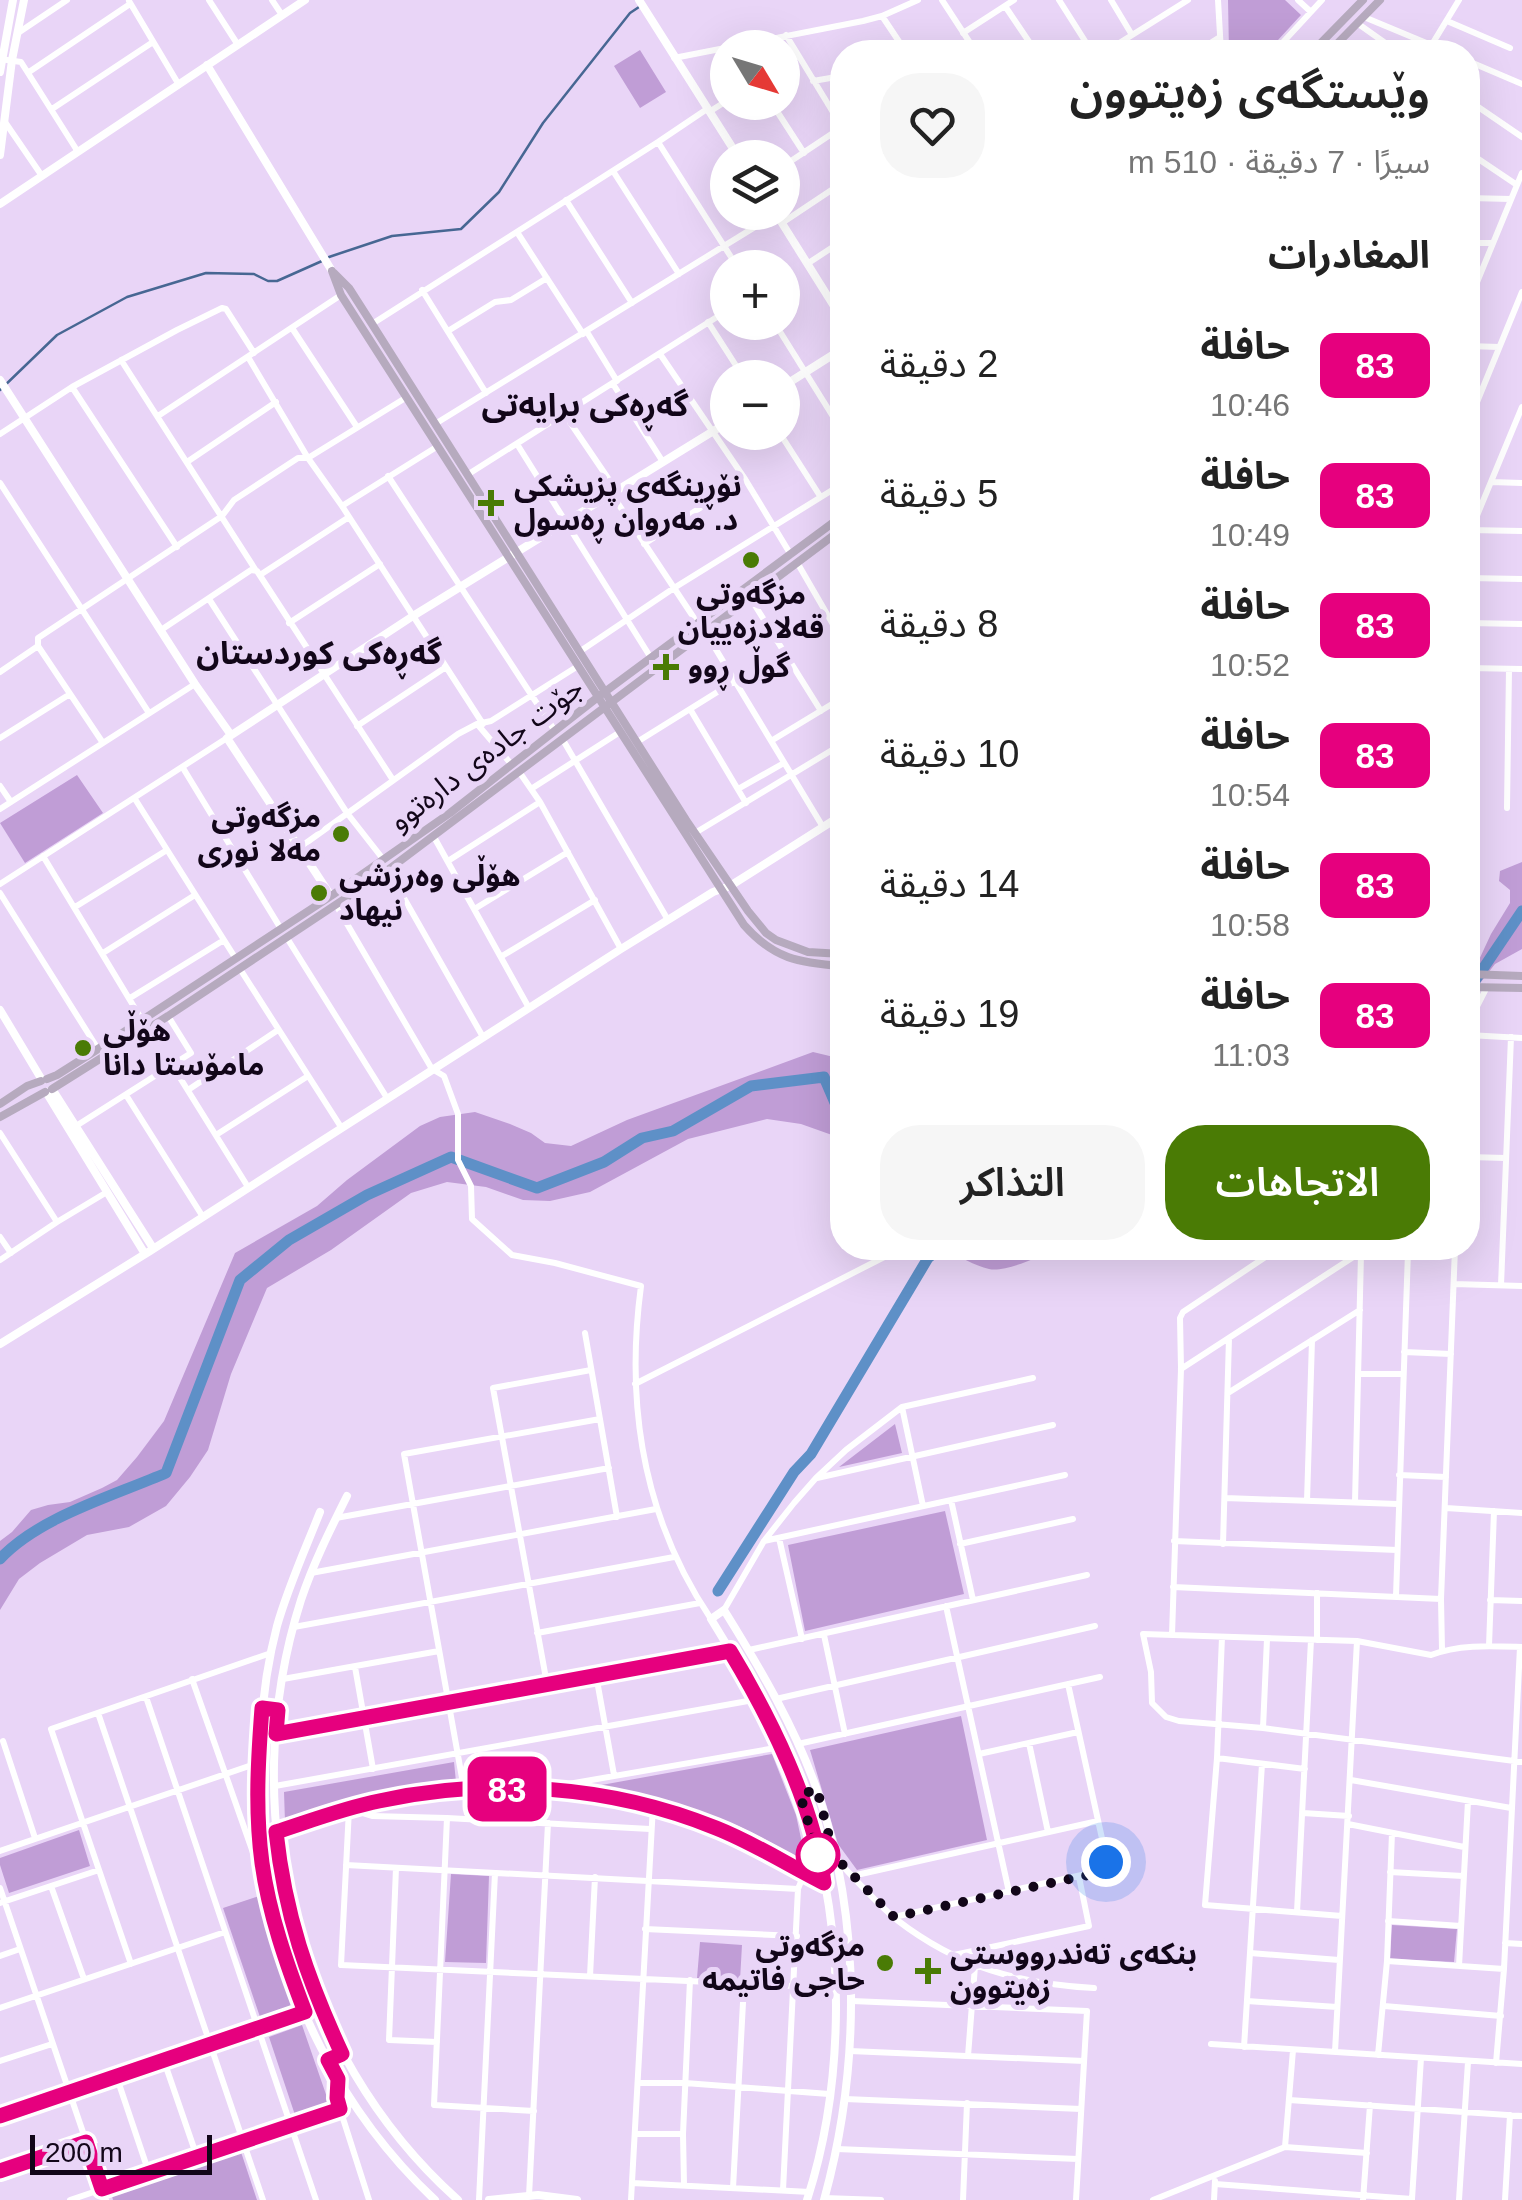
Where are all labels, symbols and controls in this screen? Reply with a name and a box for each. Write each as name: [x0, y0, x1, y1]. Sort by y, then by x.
north arrow: [710, 30, 800, 120]
map controls: [710, 30, 800, 450]
text: وێستگەی زەیتوون: [1069, 65, 1430, 118]
button: heart: [880, 73, 985, 178]
button: layers: [710, 140, 800, 230]
text: سيرًا · 7 دقيقة · 510 m: [1128, 144, 1430, 180]
text: المغادرات: [1268, 234, 1430, 276]
button: +: [710, 250, 800, 340]
text: حافلة: [1201, 325, 1290, 367]
text: 2 دقيقة: [880, 343, 998, 385]
text: 83: [1356, 346, 1394, 385]
button: −: [710, 360, 800, 450]
district label: گەڕەکی برایەتی: [481, 387, 689, 432]
text: 10:46: [1210, 387, 1290, 423]
text: حافلة: [1201, 455, 1290, 497]
place label: نۆڕینگەی پزیشکی د. مەروان ڕەسول: [514, 469, 742, 544]
text: 5 دقيقة: [880, 473, 998, 515]
text: 83: [1356, 476, 1394, 515]
marker: نۆڕینگەی پزیشکی د. مەروان ڕەسول: [478, 490, 504, 516]
text: 10:49: [1210, 517, 1290, 553]
marker: مزگەوتی قەلادزەییان: [740, 549, 762, 571]
place label: مزگەوتی قەلادزەییان: [678, 577, 824, 645]
text: حافلة: [1201, 585, 1290, 627]
text: 8 دقيقة: [880, 603, 998, 645]
text: 83: [1356, 606, 1394, 645]
district label: گەڕەکی کوردستان: [196, 635, 442, 680]
place label: گوڵ ڕوو: [688, 645, 790, 691]
text: 10:52: [1210, 647, 1290, 683]
marker: گوڵ ڕوو: [653, 654, 679, 680]
street label: جۆت جادەی دارەتوو: [382, 670, 590, 838]
text: حافلة: [1201, 715, 1290, 757]
text: 10 دقيقة: [880, 733, 1019, 775]
text: 83: [1356, 736, 1394, 775]
text: 10:54: [1210, 777, 1290, 813]
place label: مزگەوتی مەلا نوری: [197, 800, 321, 868]
marker: مزگەوتی مەلا نوری: [330, 823, 352, 845]
text: حافلة: [1201, 845, 1290, 887]
place label: هۆڵی وەرزشی نیهاد: [339, 854, 520, 927]
text: 14 دقيقة: [880, 863, 1019, 905]
text: 83: [1356, 866, 1394, 905]
marker: هۆڵی وەرزشی نیهاد: [308, 882, 330, 904]
text: 10:58: [1210, 907, 1290, 943]
text: حافلة: [1201, 975, 1290, 1017]
text: 19 دقيقة: [880, 993, 1019, 1035]
text: 83: [1356, 996, 1394, 1035]
place label: هۆڵی مامۆستا دانا: [103, 1009, 265, 1082]
marker: هۆڵی مامۆستا دانا: [72, 1037, 94, 1059]
text: 11:03: [1212, 1037, 1290, 1073]
button: التذاكر: [880, 1125, 1145, 1240]
button: الاتجاهات: [1165, 1125, 1430, 1240]
line badge: 83: [462, 1756, 552, 1822]
text: 83: [488, 1770, 526, 1809]
unlabelled marker: [797, 1834, 839, 1876]
your location: [1081, 1837, 1131, 1887]
place label: مزگەوتی حاجی فاتیمە: [702, 1929, 865, 1997]
place label: بنکەی تەندرووستی زەیتوون: [950, 1937, 1197, 2005]
marker: مزگەوتی حاجی فاتیمە: [874, 1952, 896, 1974]
marker: بنکەی تەندرووستی زەیتوون: [915, 1958, 941, 1984]
scale bar: [30, 2130, 212, 2174]
text: 200 m: [45, 2137, 123, 2168]

